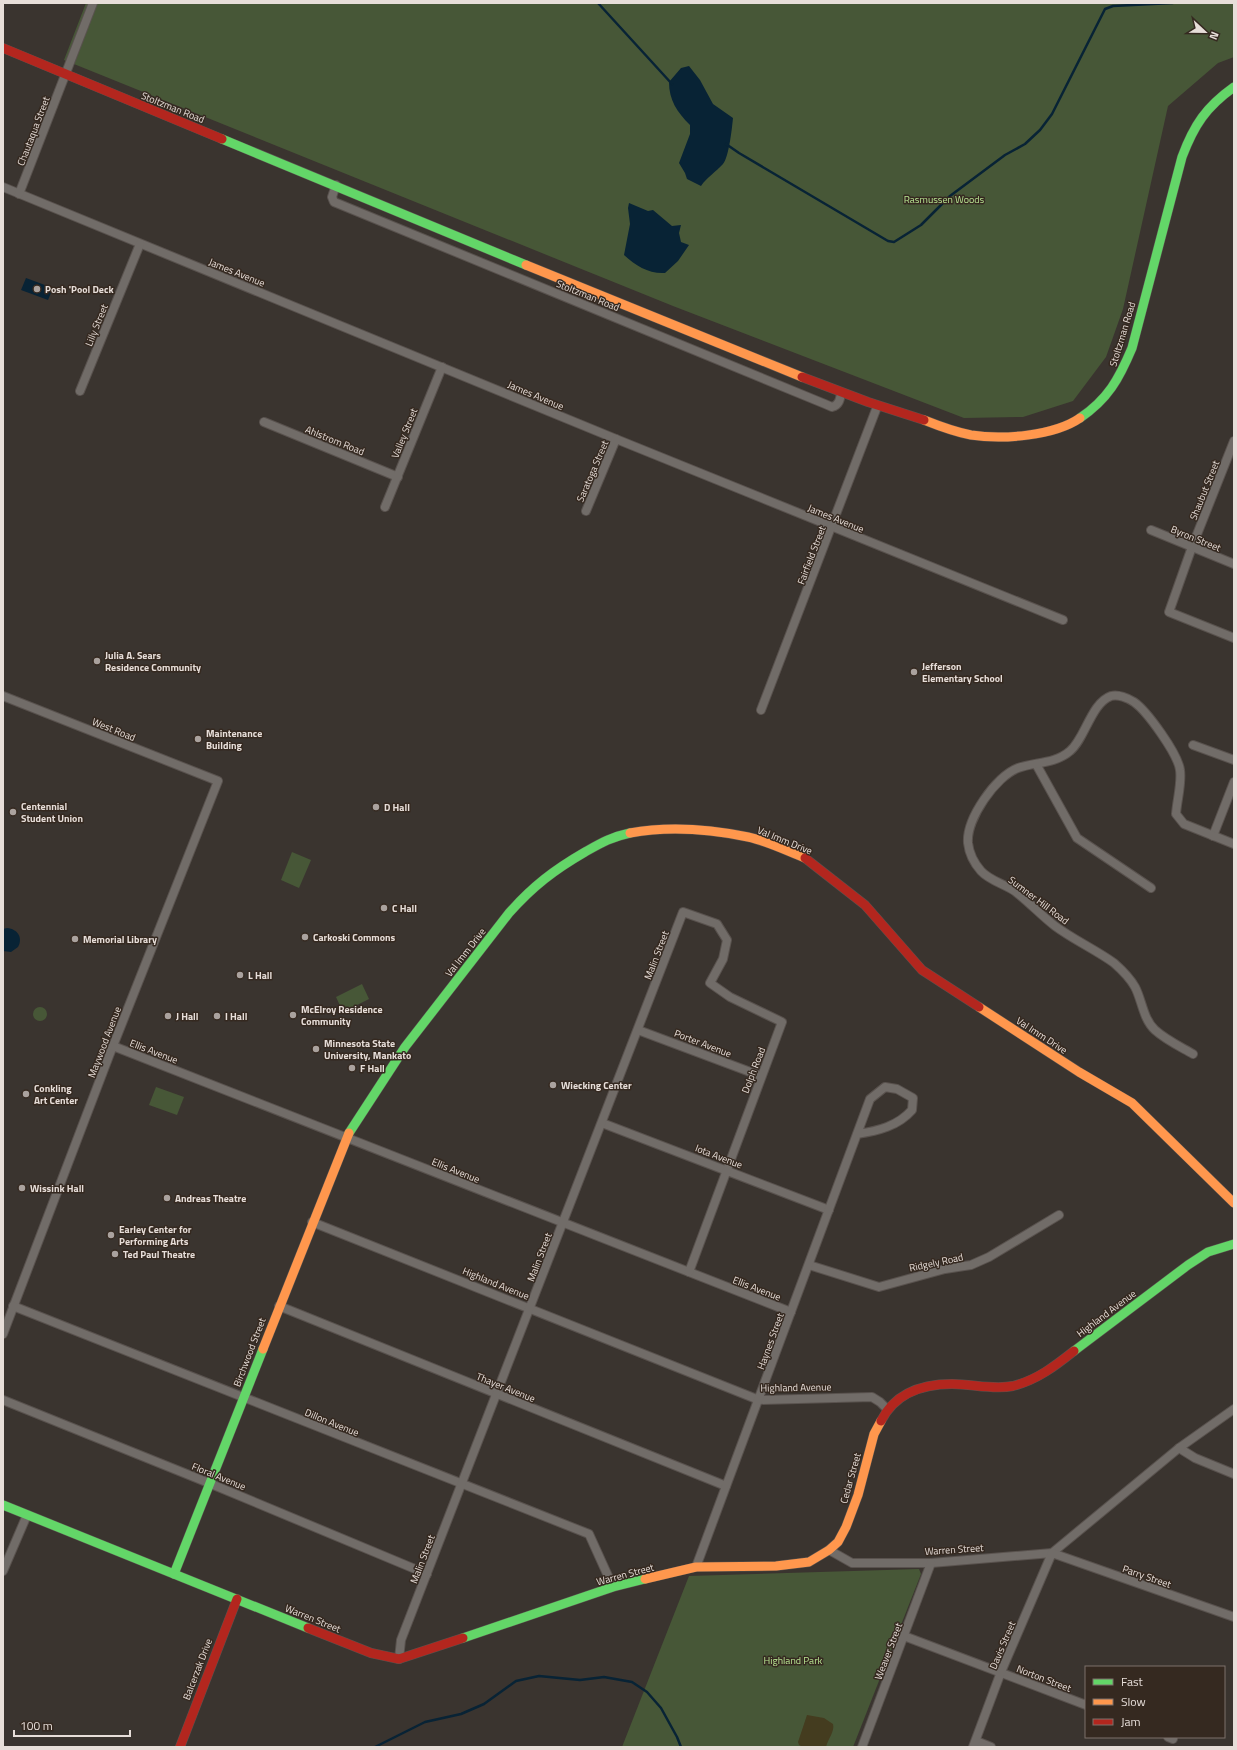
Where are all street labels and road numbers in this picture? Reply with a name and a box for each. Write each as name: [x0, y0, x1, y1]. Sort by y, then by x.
street label: Stoltzman Road: [139, 88, 207, 127]
street label: Chautaqua Street: [13, 94, 54, 168]
street label: James Avenue: [206, 254, 267, 291]
street label: Stoltzman Road: [554, 276, 622, 315]
street label: Stoltzman Road: [1105, 300, 1139, 368]
street label: Lilly Street: [81, 301, 112, 349]
street label: James Avenue: [506, 377, 566, 414]
street label: Valley Street: [388, 405, 422, 461]
street label: Ahlstrom Road: [303, 422, 367, 459]
street label: Saratoga Street: [573, 438, 612, 504]
street label: Shaubut Street: [1186, 458, 1223, 522]
street label: James Avenue: [805, 500, 866, 537]
street label: Byron Street: [1168, 522, 1224, 556]
street label: Fairfield Street: [793, 523, 830, 587]
street label: West Road: [90, 714, 138, 745]
street label: Val Imm Drive: [755, 823, 815, 858]
street label: Sumner Hill Road: [1005, 873, 1072, 928]
street label: Val Imm Drive: [442, 925, 489, 980]
street label: Malin Street: [640, 928, 673, 982]
street label: Maywood Avenue: [84, 1004, 125, 1080]
street label: Val Imm Drive: [1013, 1013, 1070, 1058]
street label: Porter Avenue: [672, 1026, 734, 1061]
street label: Ellis Avenue: [128, 1035, 180, 1068]
street label: Dolph Road: [738, 1045, 769, 1096]
street label: Iota Avenue: [693, 1141, 745, 1172]
street label: Ellis Avenue: [430, 1154, 482, 1187]
street label: Malin Street: [523, 1230, 556, 1284]
street label: Ridgely Road: [908, 1249, 964, 1276]
street label: Highland Avenue: [460, 1263, 532, 1304]
street label: Ellis Avenue: [731, 1272, 783, 1305]
street label: Highland Avenue: [1073, 1286, 1139, 1341]
street label: Haynes Street: [753, 1310, 788, 1372]
street label: Birchwood Street: [229, 1315, 270, 1389]
street label: Thayer Avenue: [474, 1369, 538, 1406]
street label: Highland Avenue: [760, 1379, 832, 1396]
street label: Dillon Avenue: [302, 1405, 361, 1440]
street label: Cedar Street: [836, 1451, 865, 1505]
street label: Floral Avenue: [190, 1459, 248, 1494]
street label: Malin Street: [406, 1532, 439, 1586]
street label: Warren Street: [924, 1540, 984, 1559]
street label: Warren Street: [595, 1559, 656, 1589]
street label: Parry Street: [1120, 1561, 1174, 1592]
street label: Warren Street: [283, 1600, 343, 1637]
street label: Davis Street: [986, 1618, 1020, 1672]
street label: Weaver Street: [871, 1620, 906, 1682]
street label: Balcerzak Drive: [179, 1636, 216, 1702]
street label: Norton Street: [1014, 1661, 1074, 1696]

